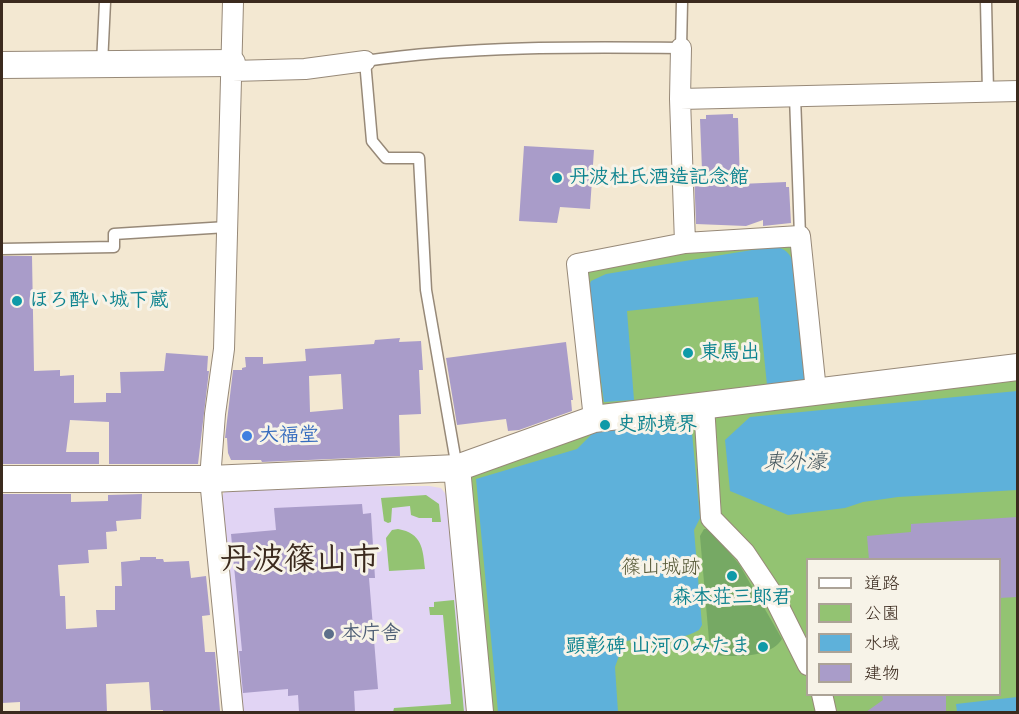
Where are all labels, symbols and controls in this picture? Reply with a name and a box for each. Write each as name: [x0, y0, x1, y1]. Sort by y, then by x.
place label: 丹波杜氏酒造記念館: [569, 166, 749, 190]
marker: 丹波杜氏酒造記念館: [550, 171, 564, 185]
place label: ほろ酔い城下蔵: [29, 289, 169, 313]
marker: ほろ酔い城下蔵: [10, 294, 24, 308]
place label: 東馬出: [700, 341, 760, 365]
marker: 東馬出: [681, 346, 695, 360]
place label: 史跡境界: [617, 413, 697, 437]
marker: 史跡境界: [598, 418, 612, 432]
place label: 大福堂: [259, 424, 319, 448]
marker: 大福堂: [240, 429, 254, 443]
water label: 東外濠: [764, 450, 826, 476]
district label: 丹波篠山市: [220, 542, 380, 580]
park label: 篠山城跡: [621, 556, 701, 580]
legend: [806, 558, 1001, 696]
text: 道路: [864, 567, 900, 599]
marker: 森本荘三郎君: [725, 569, 739, 583]
place label: 森本荘三郎君: [672, 586, 792, 610]
text: 公園: [864, 597, 900, 629]
place label: 本庁舎: [341, 622, 401, 646]
marker: 本庁舎: [322, 627, 336, 641]
text: 水域: [864, 627, 900, 659]
place label: 顕彰碑 山河のみたま: [566, 635, 751, 659]
marker: 顕彰碑 山河のみたま: [756, 640, 770, 654]
text: 建物: [864, 657, 900, 689]

